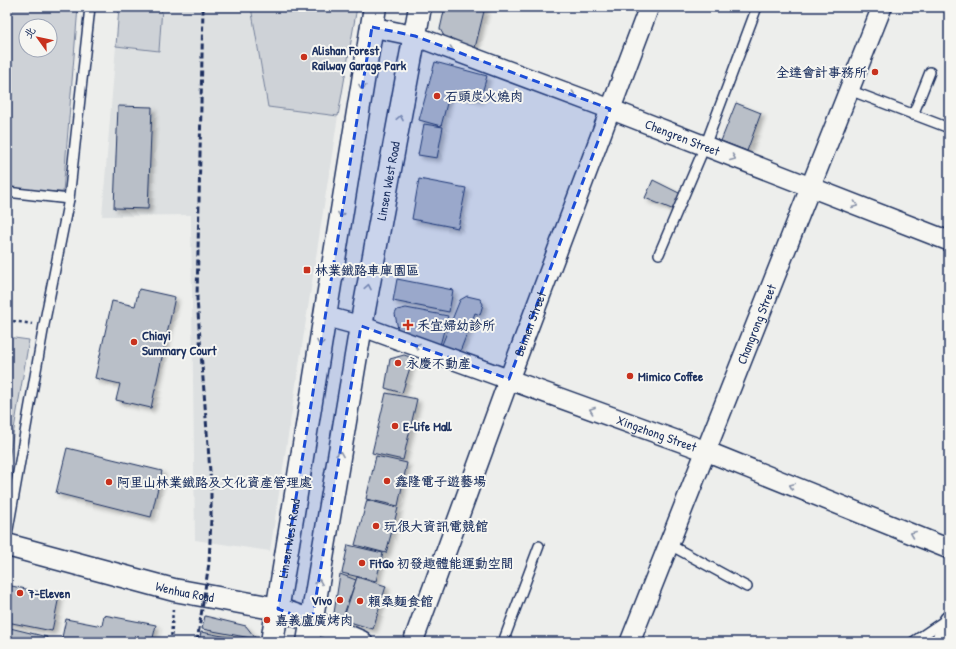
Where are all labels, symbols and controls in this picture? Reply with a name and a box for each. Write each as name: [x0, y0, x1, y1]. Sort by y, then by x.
north arrow: [18, 18, 58, 58]
text: 北: [21, 24, 38, 41]
place label: Alishan Forest Railway Garage Park: [312, 41, 407, 75]
one-way arrow: [448, 45, 455, 53]
marker: Alishan Forest Railway Garage Park: [299, 52, 309, 62]
place label: 全達會計事務所: [776, 63, 867, 81]
marker: 全達會計事務所: [870, 67, 880, 77]
one-way arrow: [358, 84, 367, 90]
place label: 石頭炭火燒肉: [445, 87, 523, 105]
marker: 石頭炭火燒肉: [432, 91, 442, 101]
one-way arrow: [570, 91, 577, 99]
one-way arrow: [395, 115, 403, 121]
street label: Chengren Street: [643, 115, 723, 160]
street label: Linsen West Road: [372, 140, 404, 222]
one-way arrow: [730, 153, 737, 161]
one-way arrow: [851, 200, 858, 208]
one-way arrow: [337, 212, 346, 218]
place label: 林業鐵路車庫園區: [315, 261, 419, 279]
marker: 林業鐵路車庫園區: [302, 265, 312, 275]
street label: Changrong Street: [732, 281, 780, 367]
one-way arrow: [363, 284, 372, 290]
street label: Beimen Street: [509, 288, 550, 359]
place label: 禾宜婦幼診所: [417, 316, 495, 334]
marker: 禾宜婦幼診所: [402, 319, 414, 331]
place label: Chiayi Summary Court: [142, 326, 217, 360]
marker: Chiayi Summary Court: [129, 337, 139, 347]
one-way arrow: [316, 340, 325, 347]
one-way arrow: [414, 343, 421, 351]
place label: 永慶不動產: [406, 354, 471, 372]
marker: 永慶不動產: [393, 358, 403, 368]
place label: Mimico Coffee: [638, 367, 704, 385]
marker: Mimico Coffee: [625, 371, 635, 381]
one-way arrow: [589, 406, 596, 414]
street label: Xingzhong Street: [614, 410, 700, 456]
place label: E-life Mall: [403, 417, 452, 435]
marker: E-life Mall: [390, 421, 400, 431]
one-way arrow: [335, 451, 344, 457]
place label: 鑫隆電子遊藝場: [395, 472, 486, 490]
place label: 阿里山林業鐵路及文化資產管理處: [117, 473, 312, 491]
marker: 鑫隆電子遊藝場: [382, 476, 392, 486]
marker: 阿里山林業鐵路及文化資產管理處: [104, 477, 114, 487]
one-way arrow: [789, 482, 796, 490]
street label: Linsen West Road: [274, 498, 304, 579]
place label: 玩很大資訊電競館: [384, 517, 488, 535]
marker: 玩很大資訊電競館: [371, 521, 381, 531]
one-way arrow: [909, 531, 916, 539]
place label: FitGo 初發趣體能運動空間: [369, 554, 514, 572]
marker: FitGo 初發趣體能運動空間: [357, 558, 367, 568]
street label: Wenhua Road: [154, 576, 216, 606]
one-way arrow: [314, 579, 322, 585]
place label: 7-Eleven: [27, 584, 70, 602]
marker: 7-Eleven: [15, 588, 25, 598]
place label: Vivo: [311, 591, 333, 609]
place label: 賴桑麵食館: [368, 592, 433, 610]
marker: Vivo: [335, 595, 345, 605]
marker: 賴桑麵食館: [355, 596, 365, 606]
place label: 嘉義盧廣烤肉: [275, 611, 353, 629]
marker: 嘉義盧廣烤肉: [262, 615, 272, 625]

